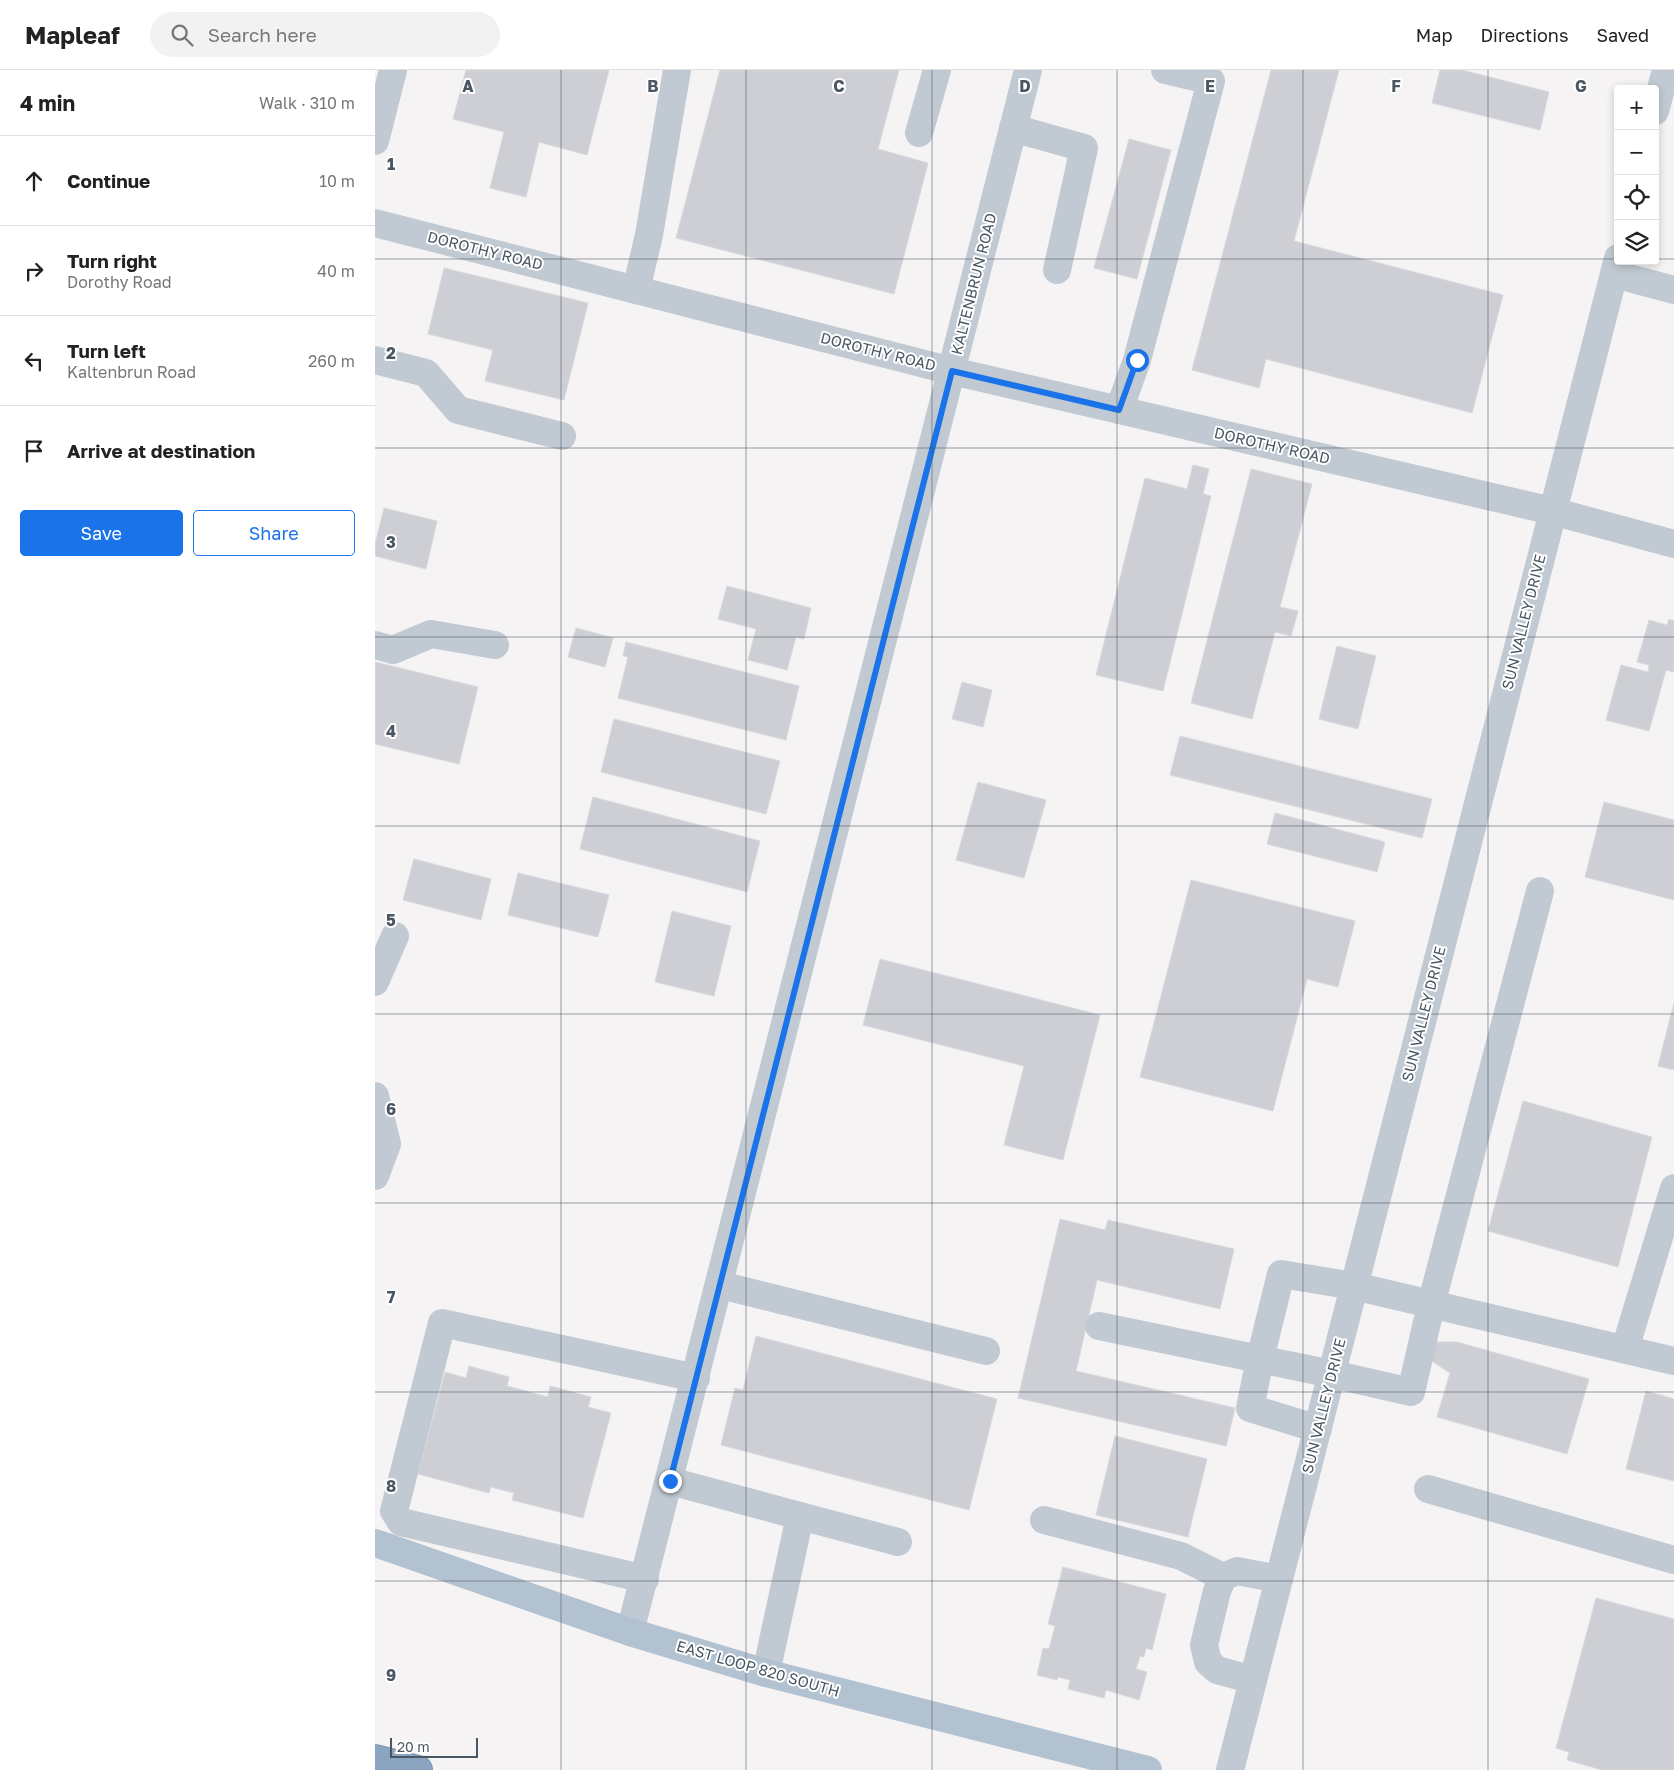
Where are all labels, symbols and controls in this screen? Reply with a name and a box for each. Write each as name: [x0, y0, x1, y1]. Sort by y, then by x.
search box: [150, 12, 500, 57]
text: Mapleaf: [25, 20, 120, 49]
icon: search: [168, 21, 196, 49]
text: Search here: [208, 23, 317, 46]
text: Map: [1416, 24, 1452, 46]
text: Directions: [1480, 24, 1568, 46]
text: Saved: [1596, 24, 1649, 46]
text: A: [462, 76, 474, 96]
text: B: [647, 76, 659, 96]
text: C: [833, 76, 845, 96]
text: D: [1019, 76, 1031, 96]
text: E: [1205, 76, 1215, 96]
text: F: [1391, 76, 1401, 96]
text: G: [1575, 76, 1587, 96]
map controls: [1614, 85, 1659, 265]
button: +: [1614, 85, 1659, 130]
text: 4 min: [20, 90, 75, 116]
text: Walk · 310 m: [259, 93, 355, 113]
button: −: [1614, 130, 1659, 175]
text: 1: [387, 154, 395, 174]
icon: ahead: [20, 167, 48, 195]
text: Continue: [67, 169, 150, 192]
text: 10 m: [319, 171, 355, 191]
button: locate: [1614, 175, 1659, 220]
street label: KALTENBRUN ROAD: [947, 211, 999, 357]
button: layers: [1614, 220, 1659, 265]
street label: DOROTHY ROAD: [426, 227, 545, 273]
text: Turn right: [67, 249, 157, 272]
icon: right: [20, 257, 48, 285]
text: 40 m: [317, 261, 355, 281]
text: Dorothy Road: [67, 272, 172, 292]
street label: DOROTHY ROAD: [819, 328, 938, 374]
text: Turn left: [67, 339, 146, 362]
text: 2: [386, 343, 396, 363]
icon: left: [20, 347, 48, 375]
route start: [1126, 349, 1149, 372]
text: 260 m: [308, 351, 355, 371]
text: Kaltenbrun Road: [67, 362, 196, 382]
street label: DOROTHY ROAD: [1213, 423, 1332, 467]
icon: arrive: [20, 437, 48, 465]
text: Arrive at destination: [67, 439, 255, 462]
button: Save: [20, 510, 183, 556]
button: Share: [193, 510, 355, 556]
text: 3: [386, 532, 396, 552]
street label: SUN VALLEY DRIVE: [1498, 552, 1549, 691]
text: 4: [386, 721, 396, 741]
text: 5: [386, 910, 396, 930]
street label: SUN VALLEY DRIVE: [1398, 944, 1449, 1083]
text: 6: [386, 1099, 396, 1119]
text: 7: [387, 1287, 396, 1307]
street label: SUN VALLEY DRIVE: [1298, 1336, 1349, 1475]
route end: [659, 1470, 682, 1493]
text: 8: [386, 1476, 396, 1496]
street label: EAST LOOP 820 SOUTH: [675, 1636, 842, 1700]
text: 9: [386, 1665, 396, 1685]
scale bar: [390, 1735, 477, 1758]
text: 20 m: [397, 1738, 430, 1755]

